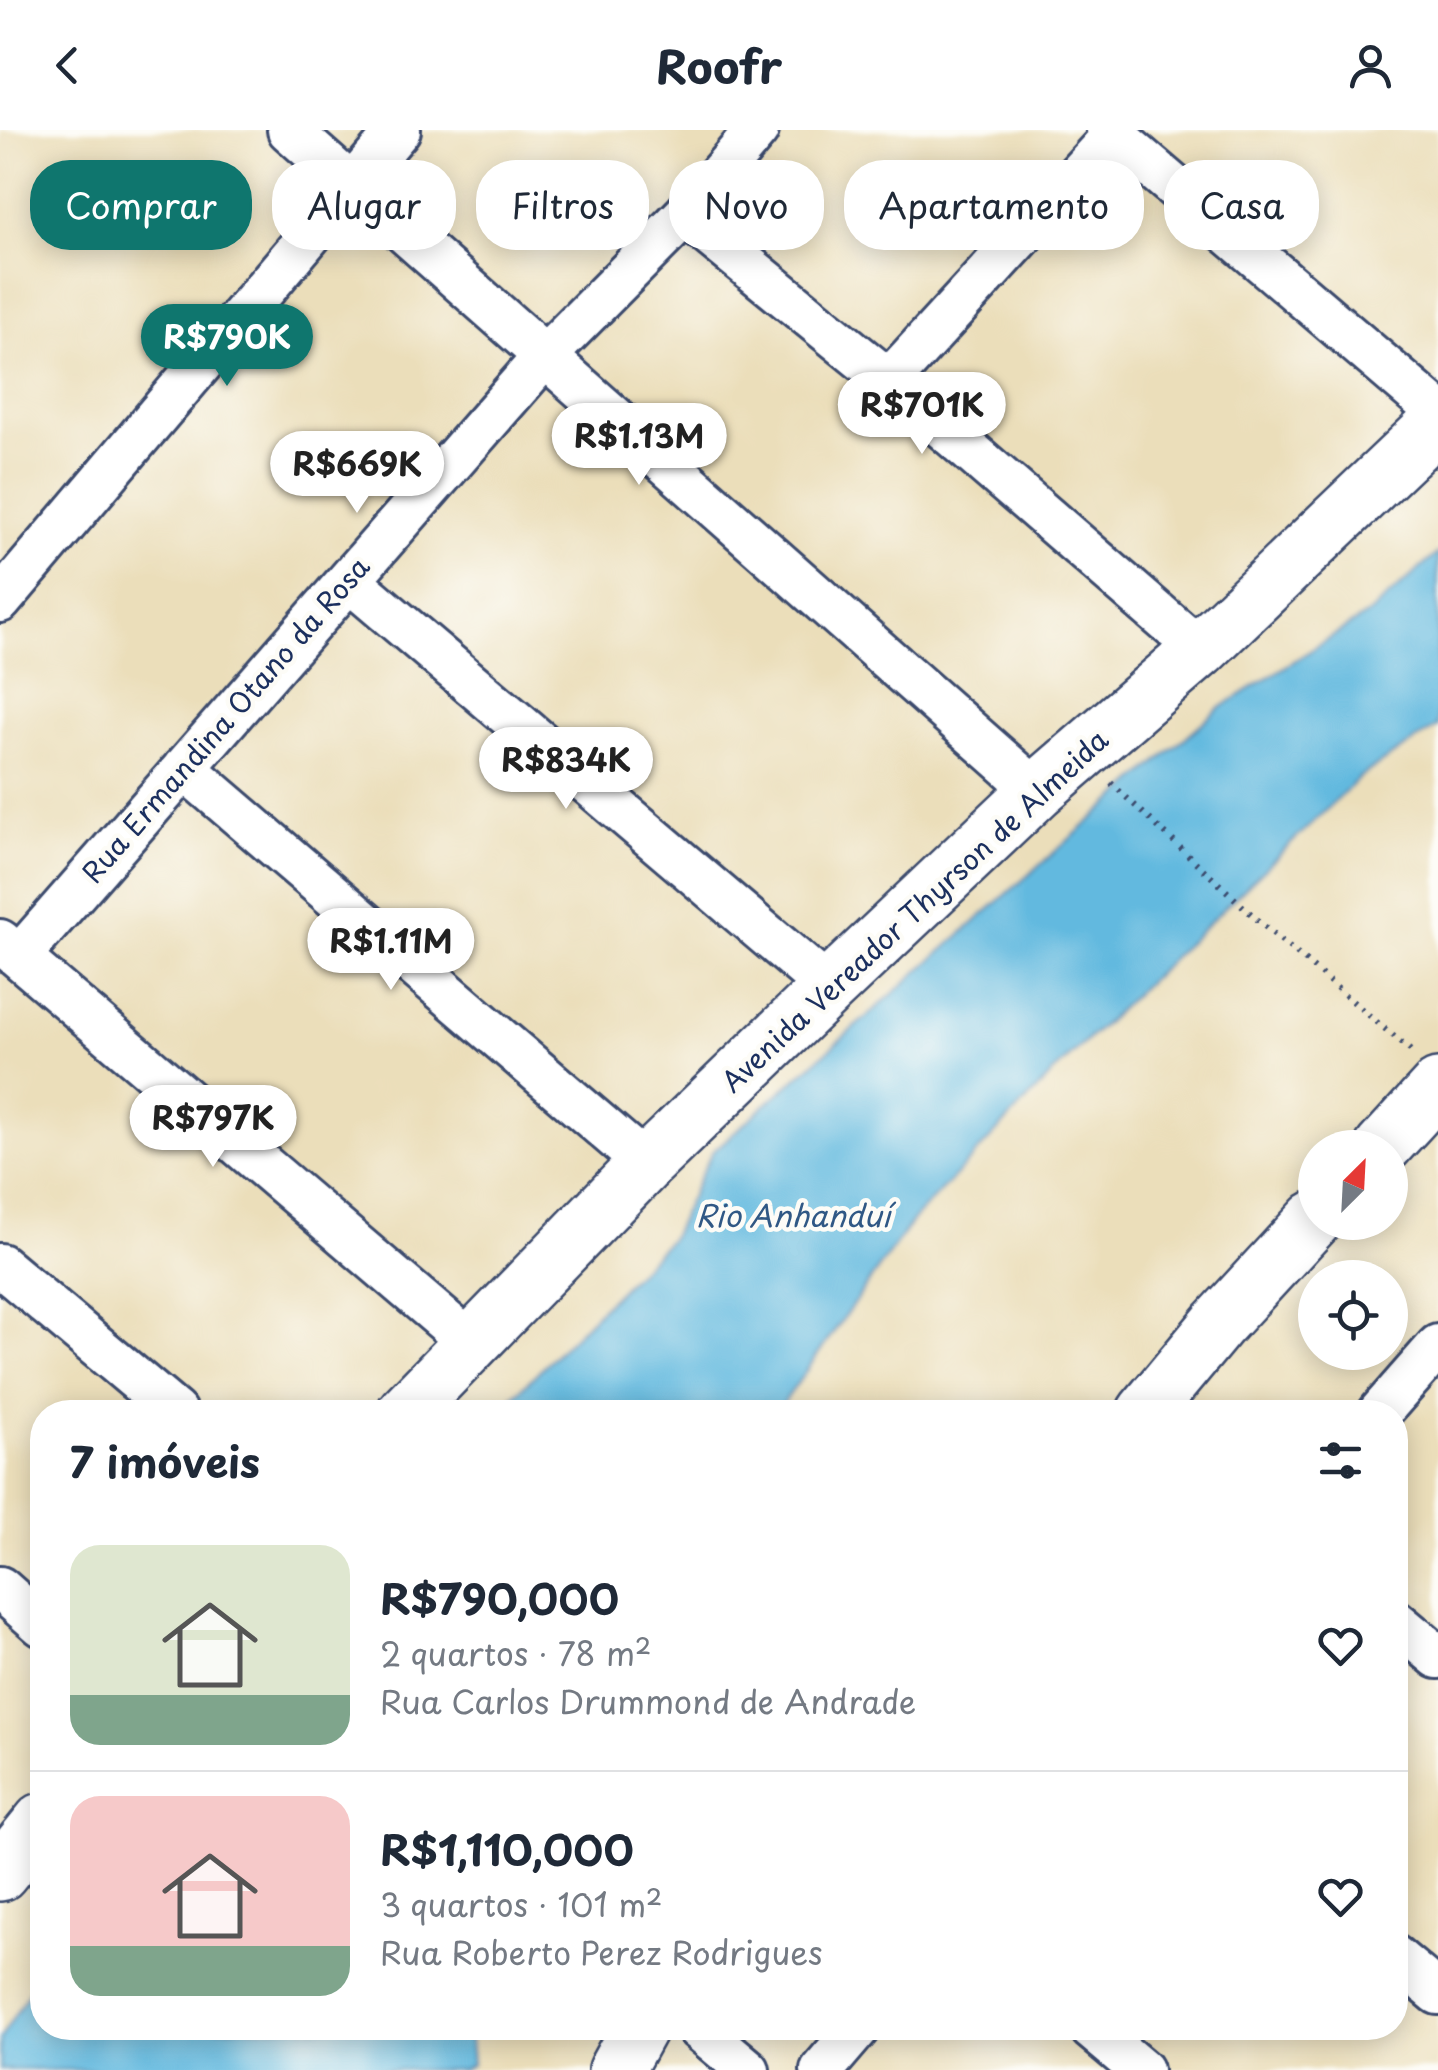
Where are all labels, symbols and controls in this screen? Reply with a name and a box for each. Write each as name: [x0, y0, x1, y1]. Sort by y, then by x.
text: Roofr: [656, 31, 782, 99]
icon: back: [40, 38, 95, 93]
icon: person: [1343, 38, 1398, 93]
chip: Comprar: [30, 160, 252, 250]
chip: Alugar: [272, 160, 456, 250]
chip: Filtros: [476, 160, 649, 250]
chip: Novo: [669, 160, 824, 250]
chip: Apartamento: [844, 160, 1144, 250]
chip: Casa: [1164, 160, 1319, 250]
pin: R$790K: [146, 304, 308, 389]
text: R$790K: [163, 312, 291, 360]
pin: R$701K: [841, 372, 1003, 457]
text: R$701K: [860, 380, 984, 428]
pin: R$1.13M: [547, 403, 731, 488]
text: R$1.13M: [574, 411, 704, 459]
pin: R$669K: [276, 431, 438, 516]
text: R$669K: [292, 439, 422, 487]
street label: Rua Ermandina Otano da Rosa: [71, 546, 379, 892]
street label: Avenida Vereador Thyrson de Almeida: [711, 718, 1118, 1102]
pin: R$834K: [485, 727, 647, 812]
text: R$834K: [501, 735, 631, 783]
pin: R$1.11M: [299, 908, 483, 993]
text: R$1.11M: [329, 916, 453, 964]
pin: R$797K: [132, 1085, 294, 1170]
text: R$797K: [152, 1093, 274, 1141]
north arrow: [1298, 1130, 1408, 1240]
map controls: [1298, 1130, 1408, 1370]
water label: Rio Anhanduí: [696, 1192, 897, 1237]
button: locate: [1298, 1260, 1408, 1370]
text: 7 imóveis: [70, 1429, 260, 1492]
icon: filters: [1313, 1433, 1368, 1488]
text: R$790,000: [380, 1566, 619, 1629]
icon: home: [150, 1585, 270, 1705]
icon: heart: [1313, 1618, 1368, 1673]
text: 2 quartos · 78 m²: [380, 1629, 652, 1677]
text: Rua Carlos Drummond de Andrade: [380, 1677, 916, 1725]
text: R$1,110,000: [380, 1817, 634, 1880]
icon: home: [150, 1836, 270, 1956]
icon: heart: [1313, 1869, 1368, 1924]
text: 3 quartos · 101 m²: [380, 1880, 663, 1928]
text: Rua Roberto Perez Rodrigues: [380, 1928, 823, 1976]

